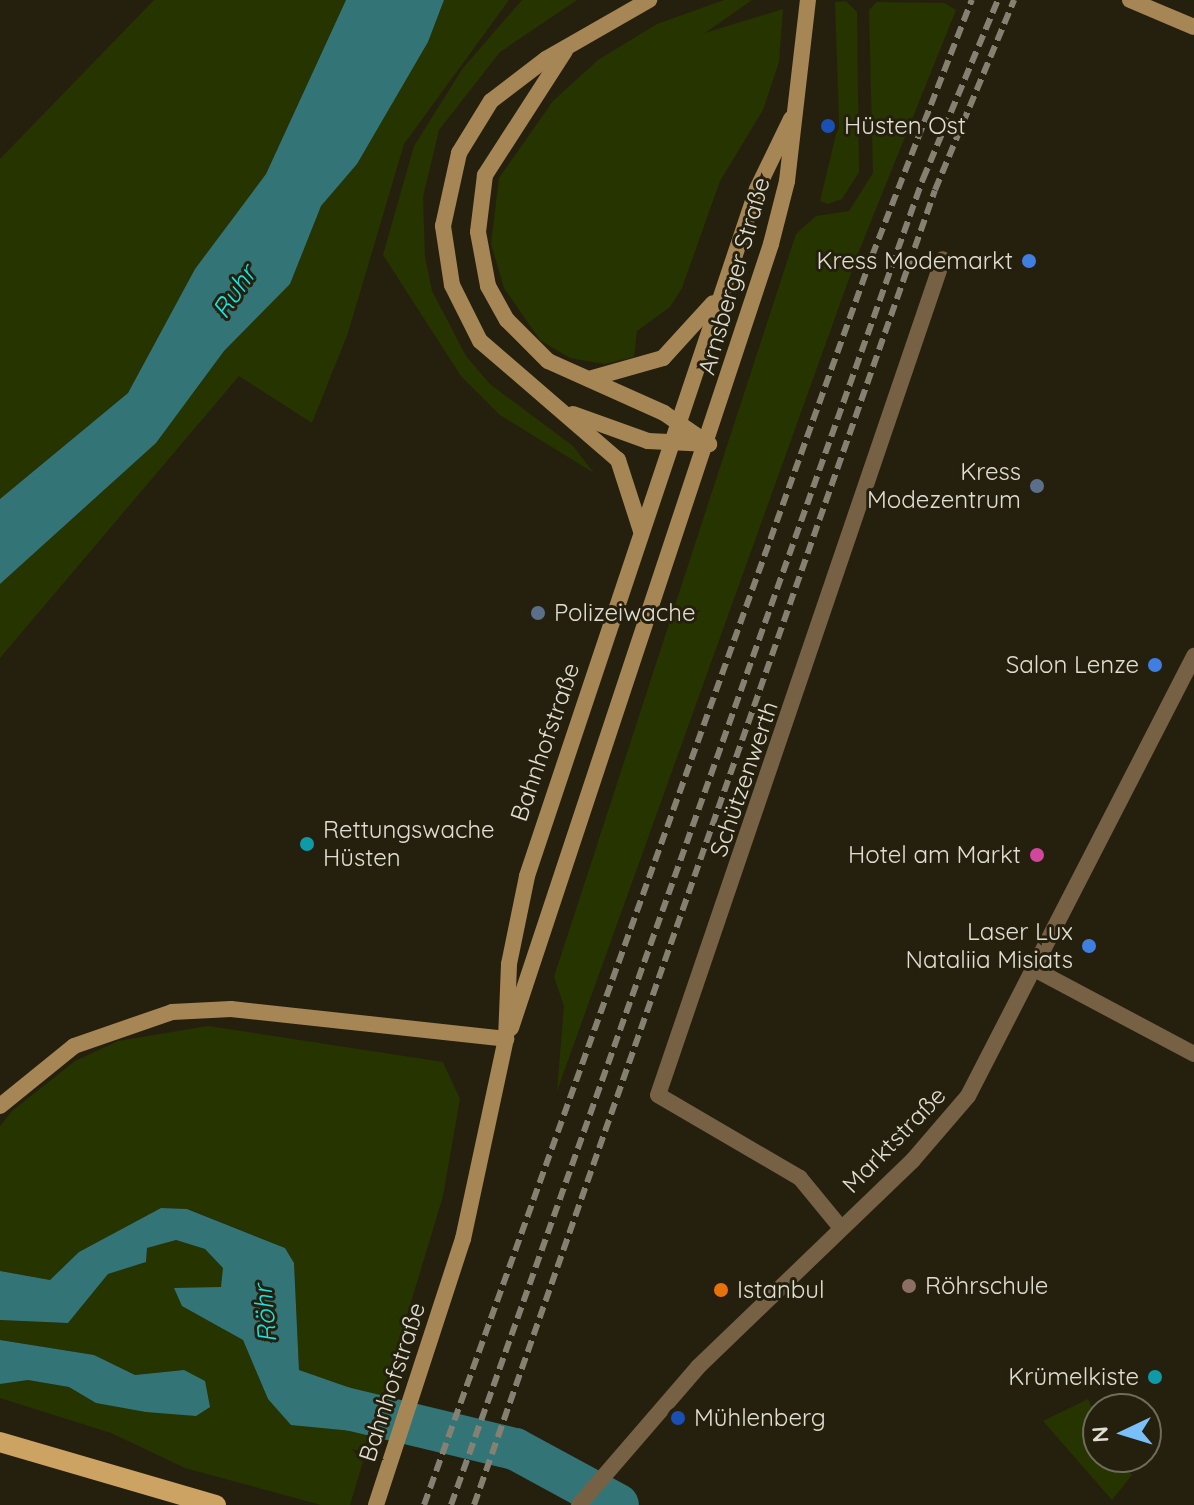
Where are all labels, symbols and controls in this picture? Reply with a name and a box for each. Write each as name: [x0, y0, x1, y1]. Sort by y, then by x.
place label: Hüsten Ost: [844, 112, 966, 140]
marker: Hüsten Ost: [819, 117, 837, 135]
street label: Arnsberger Straße: [692, 174, 776, 378]
place label: Kress Modemarkt: [817, 247, 1013, 275]
marker: Kress Modemarkt: [1020, 252, 1038, 270]
water label: Ruhr: [205, 260, 263, 324]
place label: Kress Modezentrum: [867, 458, 1021, 514]
marker: Kress Modezentrum: [1028, 477, 1046, 495]
place label: Polizeiwache: [554, 599, 695, 627]
marker: Polizeiwache: [529, 604, 547, 622]
place label: Salon Lenze: [1006, 651, 1139, 679]
marker: Salon Lenze: [1146, 656, 1164, 674]
street label: Bahnhofstraße: [504, 659, 586, 825]
street label: Schützenwerth: [704, 697, 784, 861]
place label: Rettungswache Hüsten: [323, 816, 495, 872]
marker: Rettungswache Hüsten: [298, 835, 316, 853]
place label: Hotel am Markt: [848, 841, 1021, 869]
marker: Hotel am Markt: [1028, 846, 1046, 864]
place label: Laser Lux Nataliia Misiats: [906, 918, 1073, 974]
marker: Laser Lux Nataliia Misiats: [1080, 937, 1098, 955]
street label: Marktstraße: [836, 1081, 952, 1199]
place label: Röhrschule: [925, 1272, 1048, 1300]
place label: Istanbul: [737, 1276, 825, 1304]
marker: Röhrschule: [900, 1277, 918, 1295]
marker: Istanbul: [712, 1281, 730, 1299]
water label: Röhr: [247, 1284, 283, 1344]
street label: Bahnhofstraße: [353, 1299, 431, 1465]
place label: Krümelkiste: [1008, 1363, 1139, 1391]
marker: Krümelkiste: [1146, 1368, 1164, 1386]
north arrow: [1082, 1393, 1162, 1473]
place label: Mühlenberg: [694, 1404, 826, 1432]
marker: Mühlenberg: [669, 1409, 687, 1427]
text: N: [1086, 1425, 1115, 1444]

